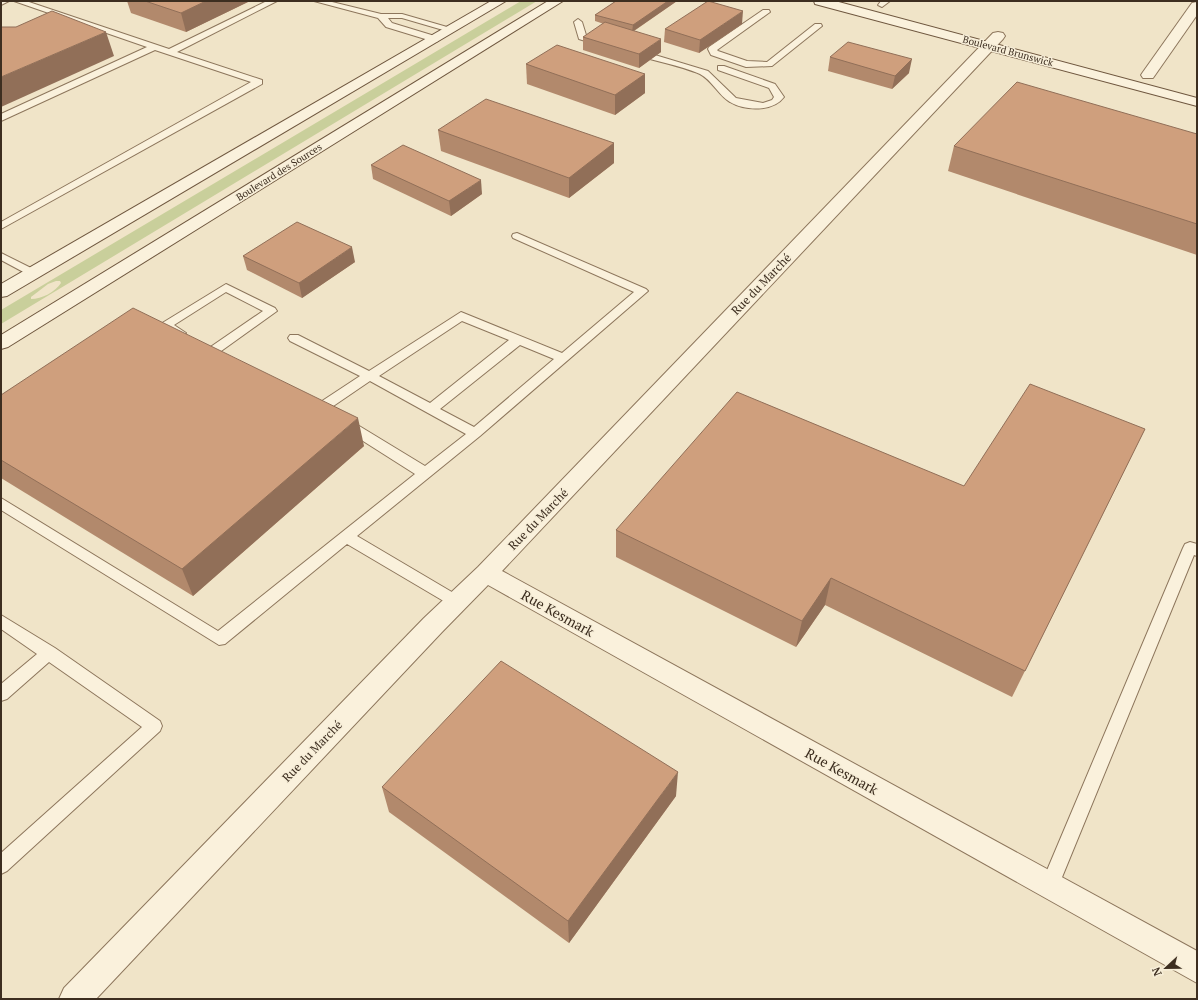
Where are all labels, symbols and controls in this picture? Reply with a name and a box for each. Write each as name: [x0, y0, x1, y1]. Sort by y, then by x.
street label: Boulevard Brunswick: [961, 33, 1056, 70]
street label: Boulevard des Sources: [234, 140, 324, 204]
street label: Rue du Marché: [728, 250, 794, 318]
street label: Rue du Marché: [505, 485, 571, 553]
street label: Rue Kesmark: [518, 585, 599, 641]
street label: Rue du Marché: [279, 717, 345, 785]
street label: Rue Kesmark: [802, 743, 883, 799]
north arrow: [1146, 948, 1186, 988]
text: N: [1148, 965, 1165, 978]

